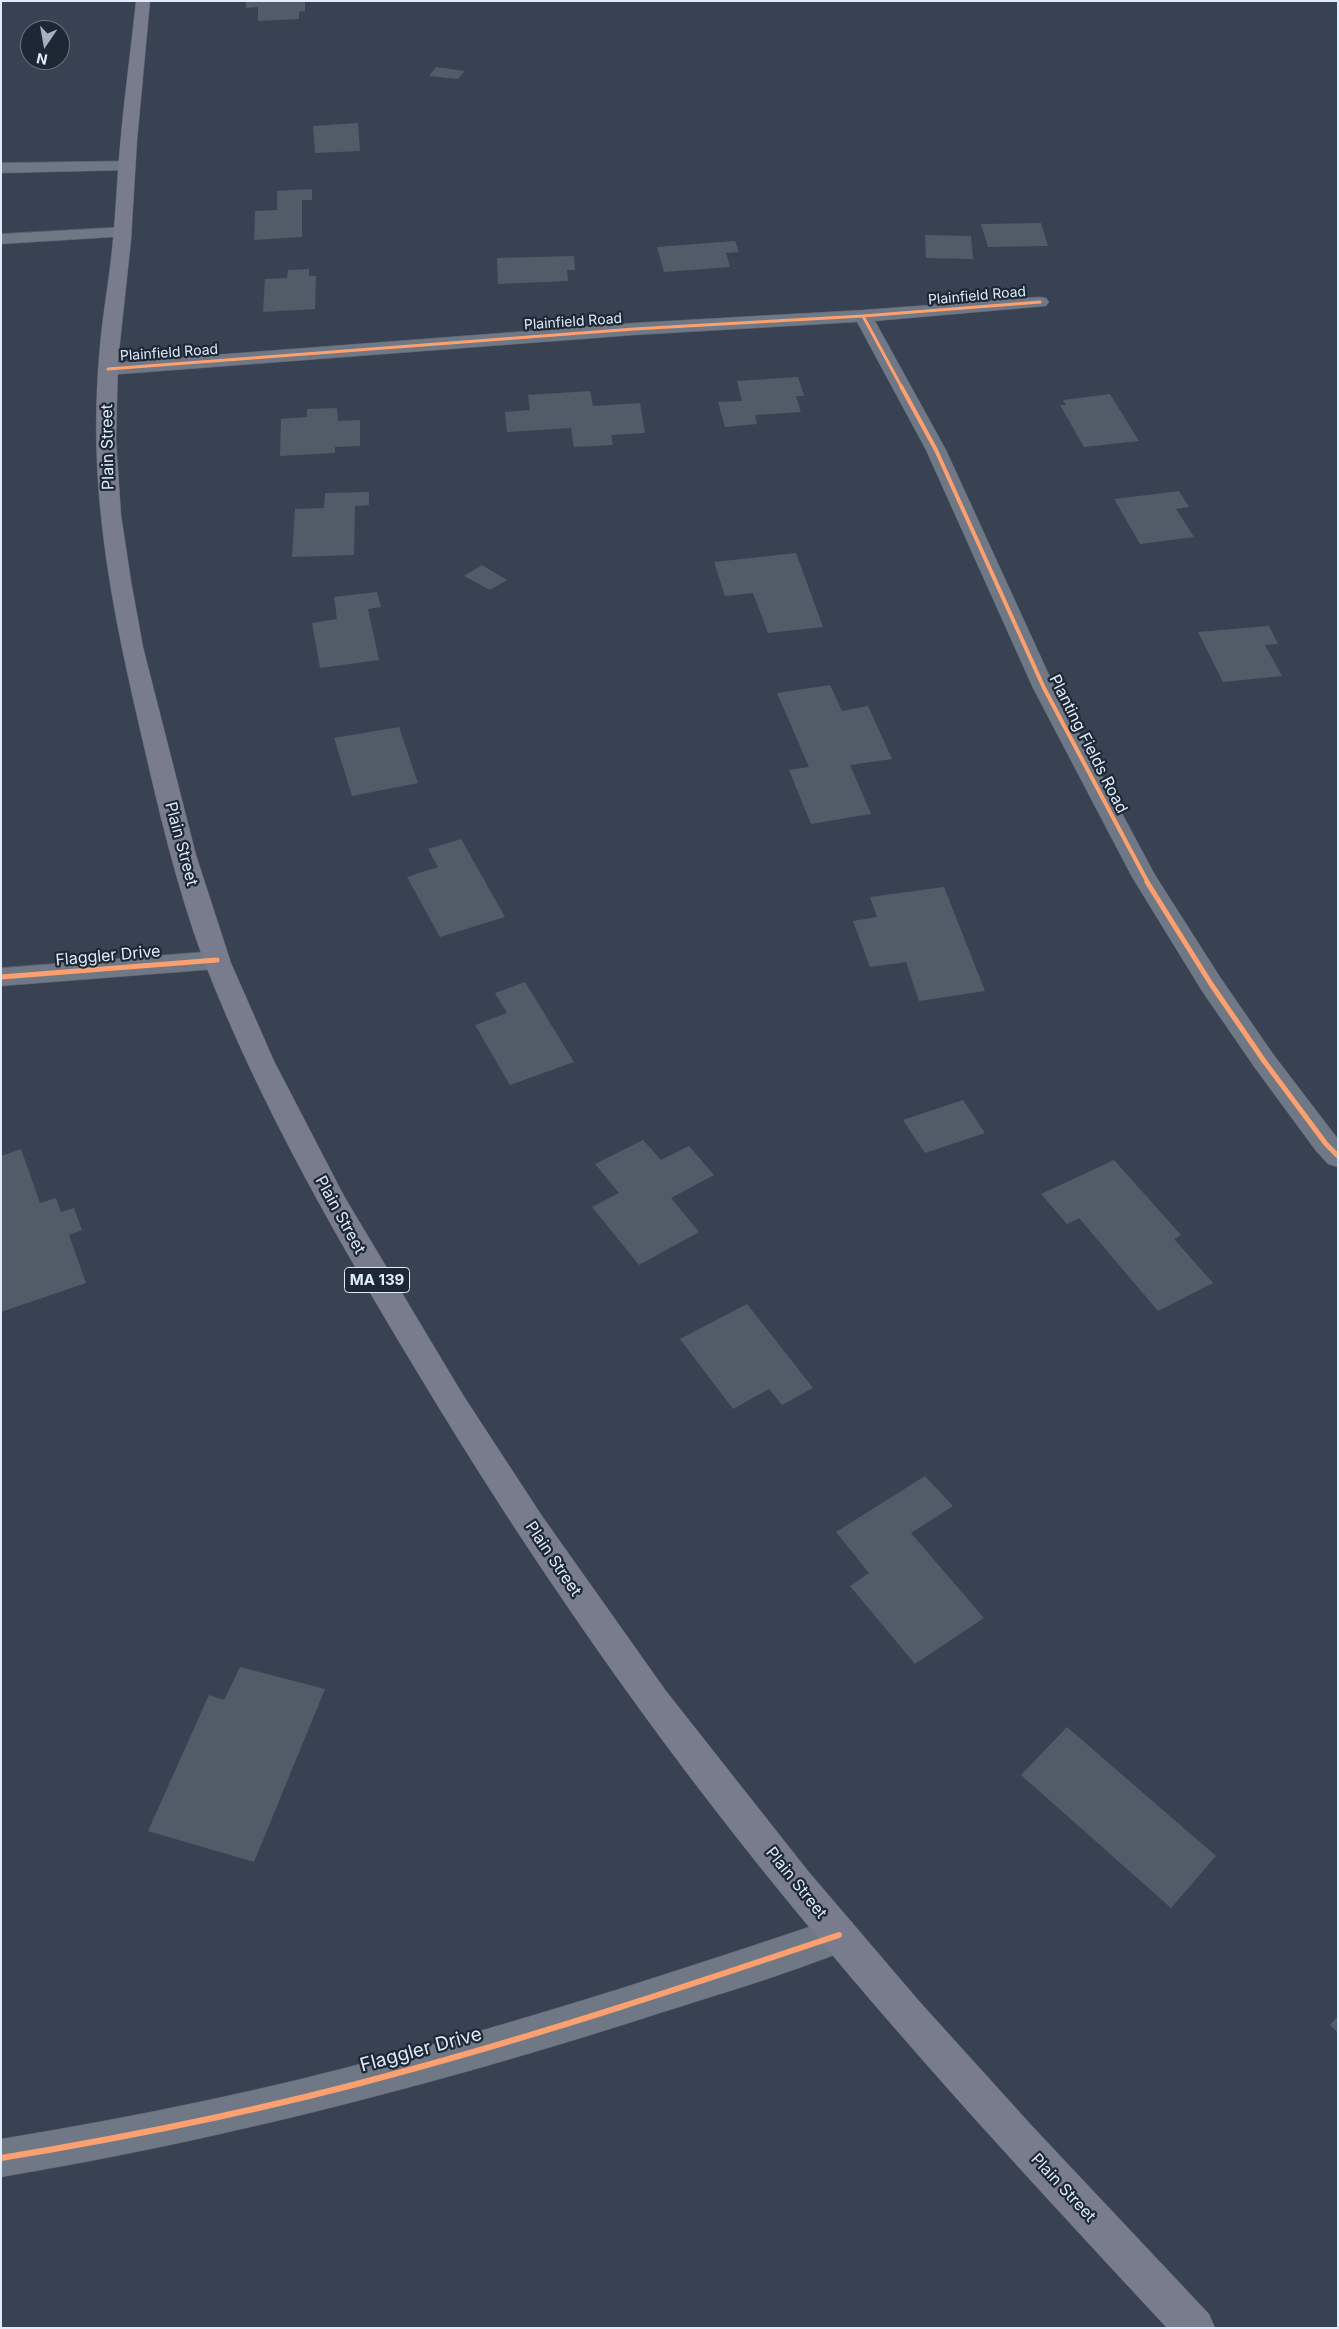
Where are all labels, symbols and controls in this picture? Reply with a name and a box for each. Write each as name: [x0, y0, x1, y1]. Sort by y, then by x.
north arrow: [20, 20, 70, 70]
text: N: [35, 50, 49, 69]
street label: Plainfield Road: [927, 283, 1027, 309]
street label: Plainfield Road: [523, 310, 623, 334]
street label: Plainfield Road: [119, 341, 219, 365]
street label: Plain Street: [98, 404, 118, 490]
street label: Planting Fields Road: [1045, 671, 1131, 817]
street label: Plain Street: [161, 800, 201, 888]
street label: Flaggler Drive: [55, 942, 161, 970]
street label: Plain Street: [311, 1173, 369, 1257]
road number: MA 139: [344, 1268, 410, 1292]
street label: Plain Street: [521, 1518, 585, 1600]
street label: Plain Street: [761, 1844, 831, 1922]
street label: Flaggler Drive: [358, 2023, 484, 2077]
street label: Plain Street: [1027, 2150, 1099, 2226]

